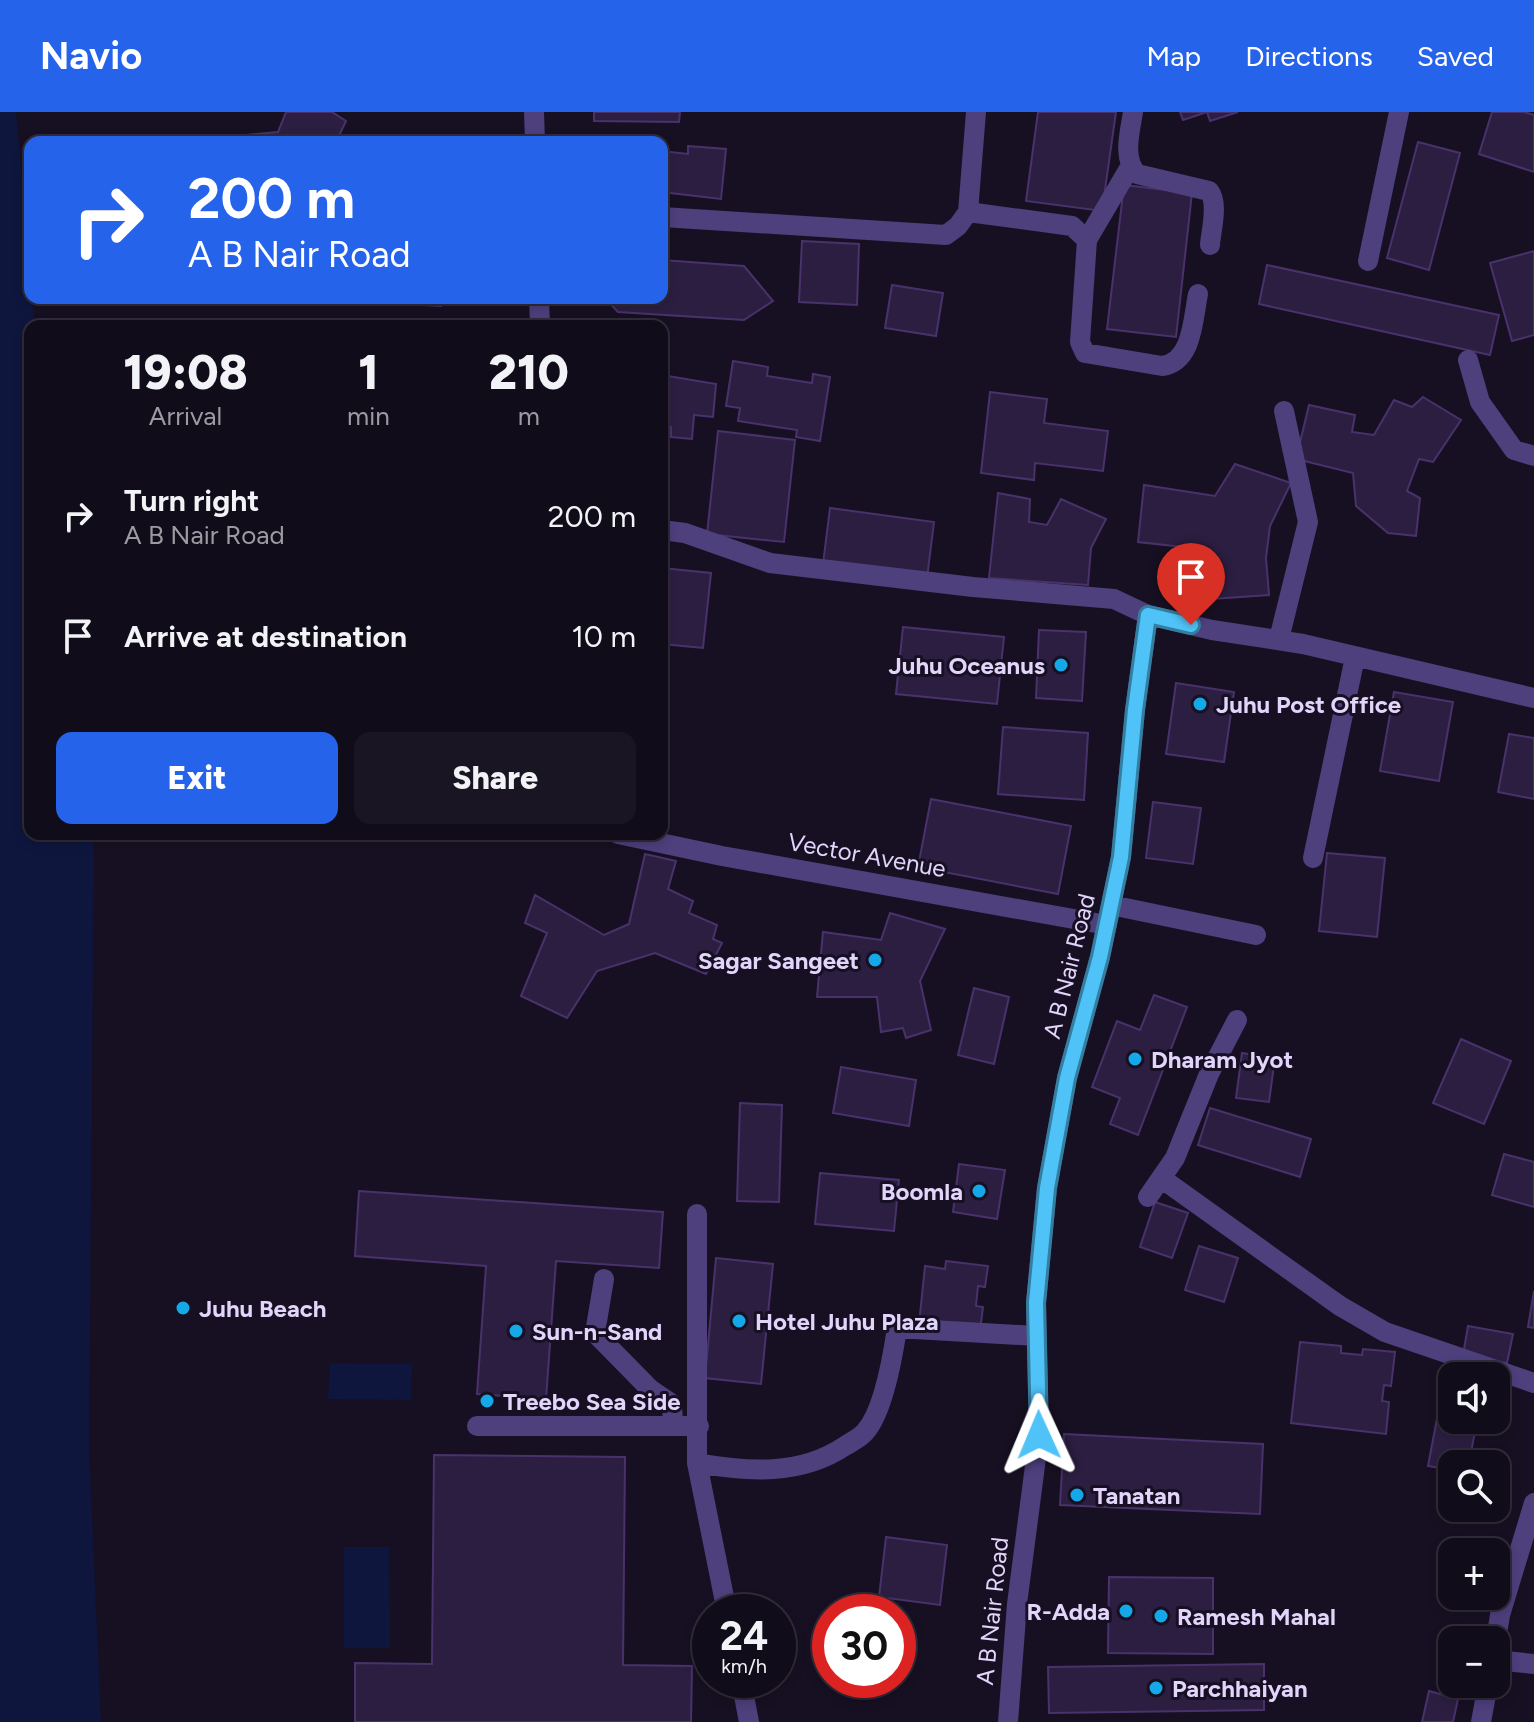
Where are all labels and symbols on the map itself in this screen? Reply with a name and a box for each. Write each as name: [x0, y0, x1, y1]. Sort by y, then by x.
pin: [1157, 543, 1225, 625]
place label: Juhu Oceanus: [889, 651, 1045, 680]
marker: Juhu Oceanus: [1052, 656, 1070, 674]
place label: Juhu Post Office: [1216, 690, 1401, 719]
marker: Juhu Post Office: [1191, 695, 1209, 713]
street label: Vector Avenue: [786, 827, 948, 883]
street label: A B Nair Road: [1037, 890, 1101, 1042]
place label: Sagar Sangeet: [698, 946, 859, 975]
marker: Sagar Sangeet: [866, 951, 884, 969]
place label: Dharam Jyot: [1151, 1045, 1293, 1074]
marker: Dharam Jyot: [1126, 1050, 1144, 1068]
place label: Boomla: [881, 1177, 963, 1206]
marker: Boomla: [970, 1182, 988, 1200]
place label: Juhu Beach: [199, 1294, 326, 1323]
marker: Juhu Beach: [174, 1299, 192, 1317]
place label: Hotel Juhu Plaza: [755, 1307, 939, 1336]
marker: Hotel Juhu Plaza: [730, 1312, 748, 1330]
place label: Sun-n-Sand: [532, 1317, 662, 1346]
marker: Sun-n-Sand: [507, 1322, 525, 1340]
place label: Treebo Sea Side: [503, 1387, 681, 1416]
marker: Treebo Sea Side: [478, 1392, 496, 1410]
position arrow: [997, 1393, 1081, 1477]
place label: Tanatan: [1093, 1481, 1181, 1510]
marker: Tanatan: [1068, 1486, 1086, 1504]
street label: A B Nair Road: [970, 1536, 1014, 1686]
speed limit sign: 30: [812, 1594, 916, 1698]
place label: R-Adda: [1027, 1597, 1110, 1626]
marker: R-Adda: [1117, 1602, 1135, 1620]
place label: Ramesh Mahal: [1177, 1602, 1336, 1631]
marker: Ramesh Mahal: [1152, 1607, 1170, 1625]
place label: Parchhaiyan: [1172, 1674, 1308, 1703]
marker: Parchhaiyan: [1147, 1679, 1165, 1697]

